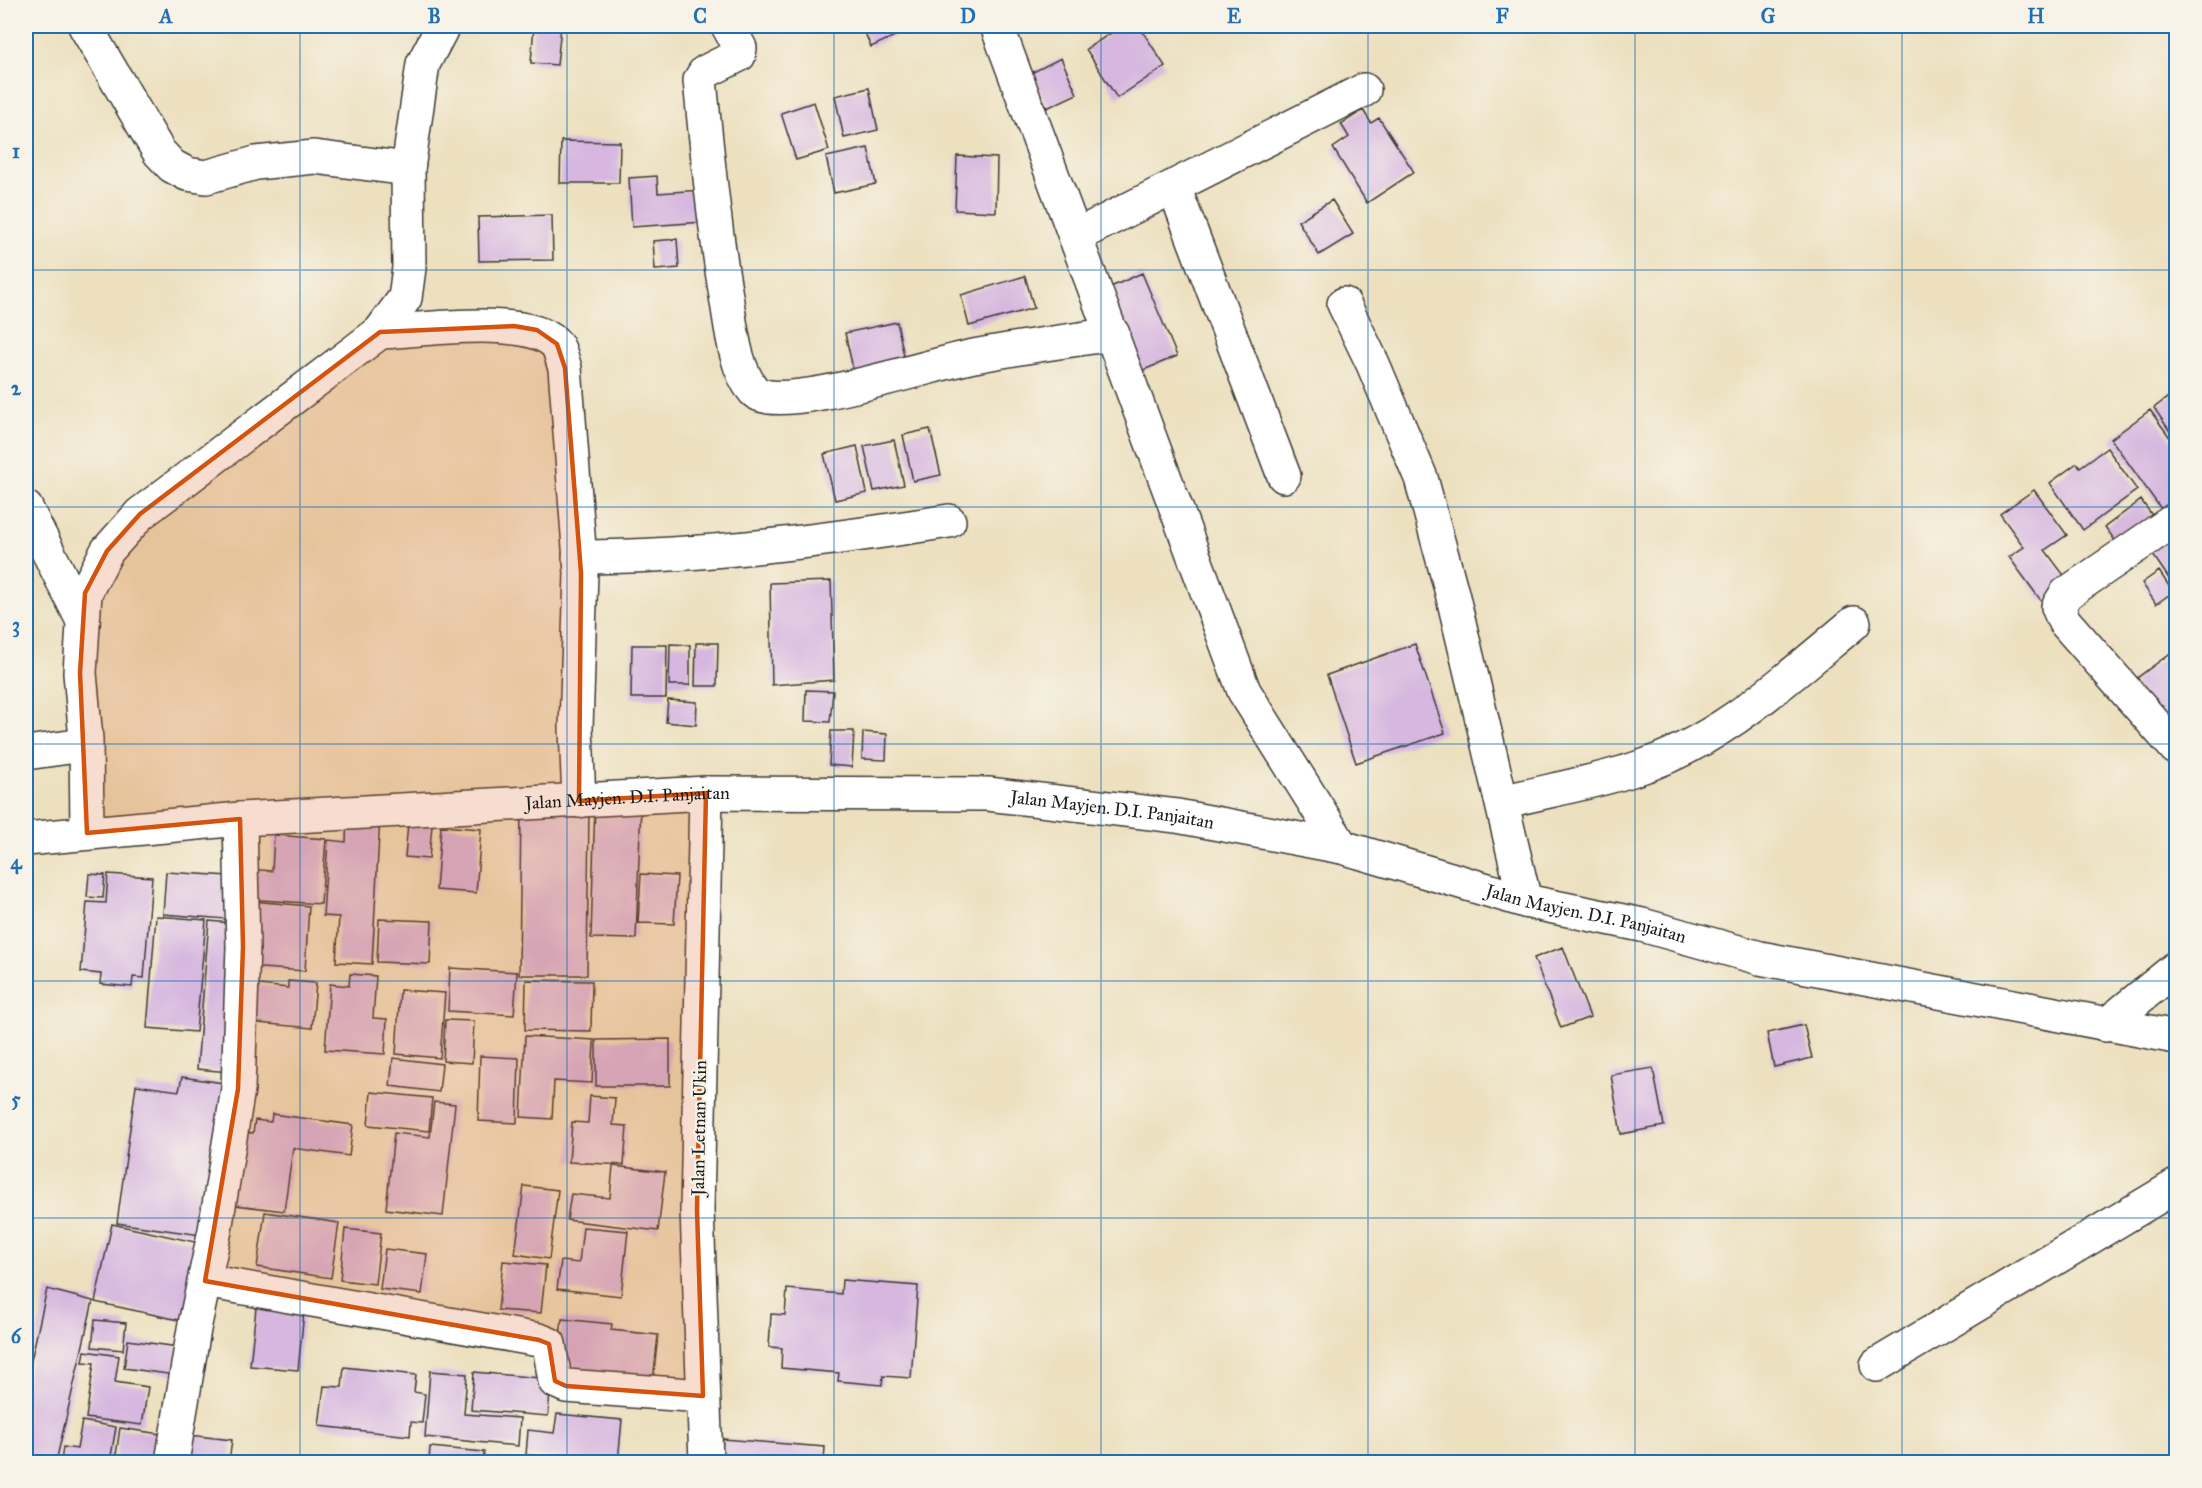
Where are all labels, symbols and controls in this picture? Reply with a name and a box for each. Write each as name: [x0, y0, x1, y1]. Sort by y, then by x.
text: A: [157, 4, 173, 28]
text: B: [427, 4, 441, 28]
text: C: [693, 4, 707, 28]
text: D: [960, 4, 976, 28]
text: E: [1227, 4, 1242, 28]
text: F: [1495, 4, 1509, 28]
text: G: [1761, 4, 1776, 28]
text: H: [2027, 4, 2045, 28]
text: 1: [12, 139, 20, 163]
text: 2: [11, 376, 22, 400]
text: 3: [12, 613, 20, 638]
street label: Jalan Mayjen. D.I. Panjaitan: [522, 782, 730, 815]
street label: Jalan Mayjen. D.I. Panjaitan: [1007, 785, 1216, 834]
text: 4: [10, 850, 22, 875]
street label: Jalan Mayjen. D.I. Panjaitan: [1481, 879, 1689, 948]
street label: Jalan Letnan Ukin: [687, 1060, 712, 1198]
text: 5: [11, 1087, 21, 1111]
text: 6: [11, 1324, 23, 1348]

